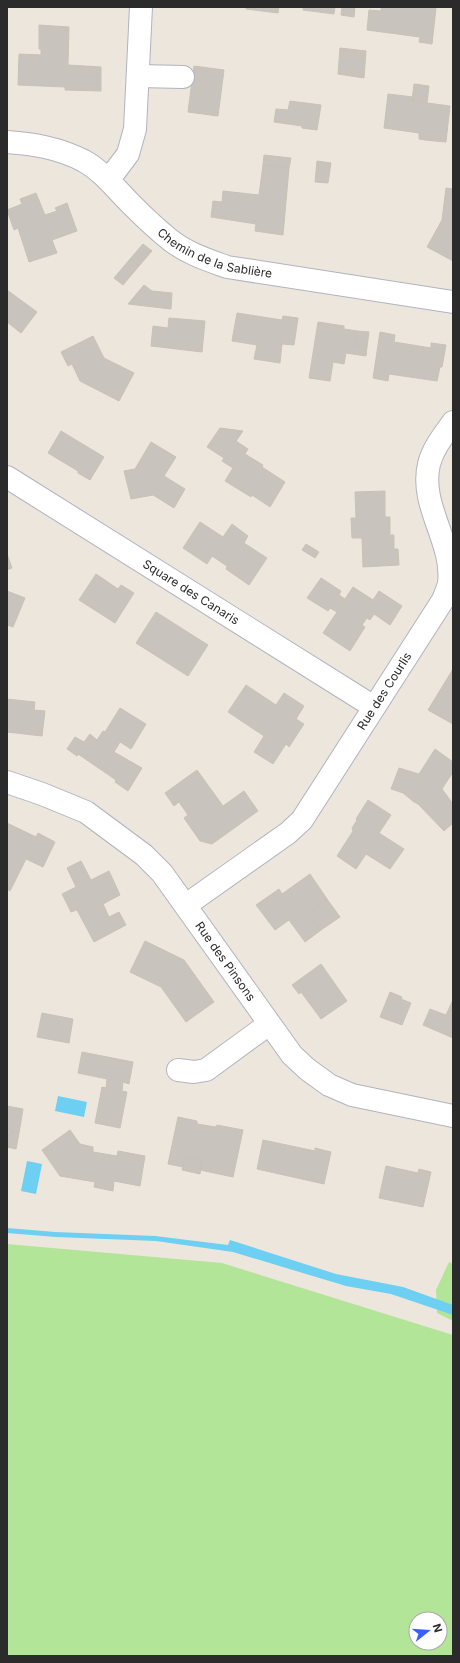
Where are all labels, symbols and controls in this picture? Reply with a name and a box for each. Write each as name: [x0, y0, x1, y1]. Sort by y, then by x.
street label: Chemin de la Sablière: [155, 225, 273, 281]
street label: Square des Canaris: [140, 556, 242, 628]
street label: Rue des Courlis: [354, 649, 415, 732]
street label: Rue des Pinsons: [192, 919, 259, 1004]
north arrow: [408, 1611, 448, 1651]
text: N: [430, 1622, 445, 1634]

